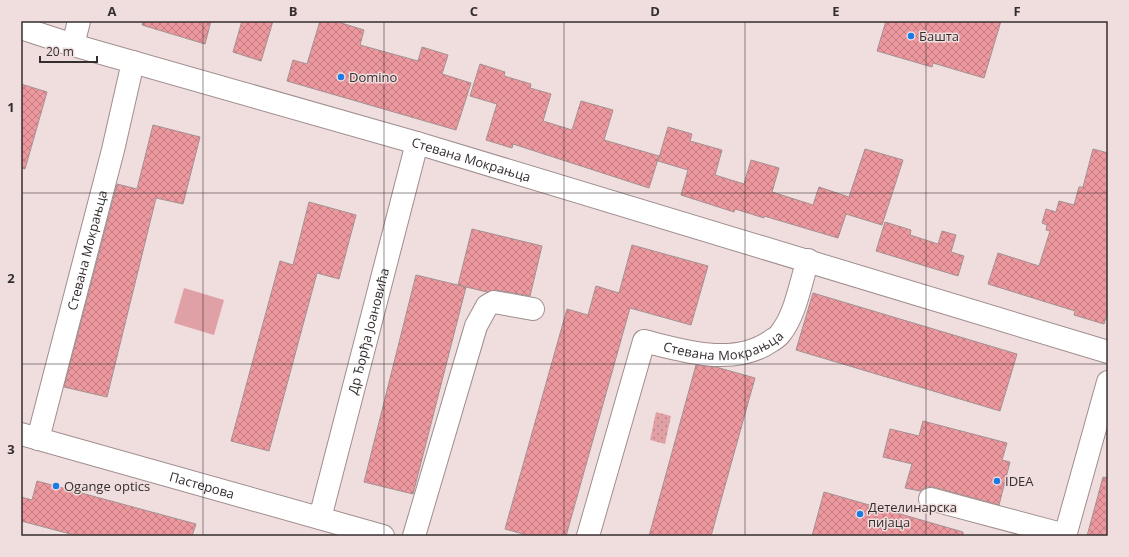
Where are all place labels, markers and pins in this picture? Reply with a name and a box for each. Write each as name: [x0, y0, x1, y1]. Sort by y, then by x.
place label: Башта: [919, 27, 959, 45]
marker: Башта: [906, 31, 916, 41]
place label: Domino: [349, 68, 398, 86]
marker: Domino: [336, 72, 346, 82]
place label: IDEA: [1005, 472, 1034, 490]
marker: IDEA: [992, 476, 1002, 486]
place label: Ogange optics: [64, 477, 150, 495]
marker: Ogange optics: [51, 481, 61, 491]
place label: Детелинарска пијаца: [868, 498, 957, 531]
marker: Детелинарска пијаца: [855, 509, 865, 519]

